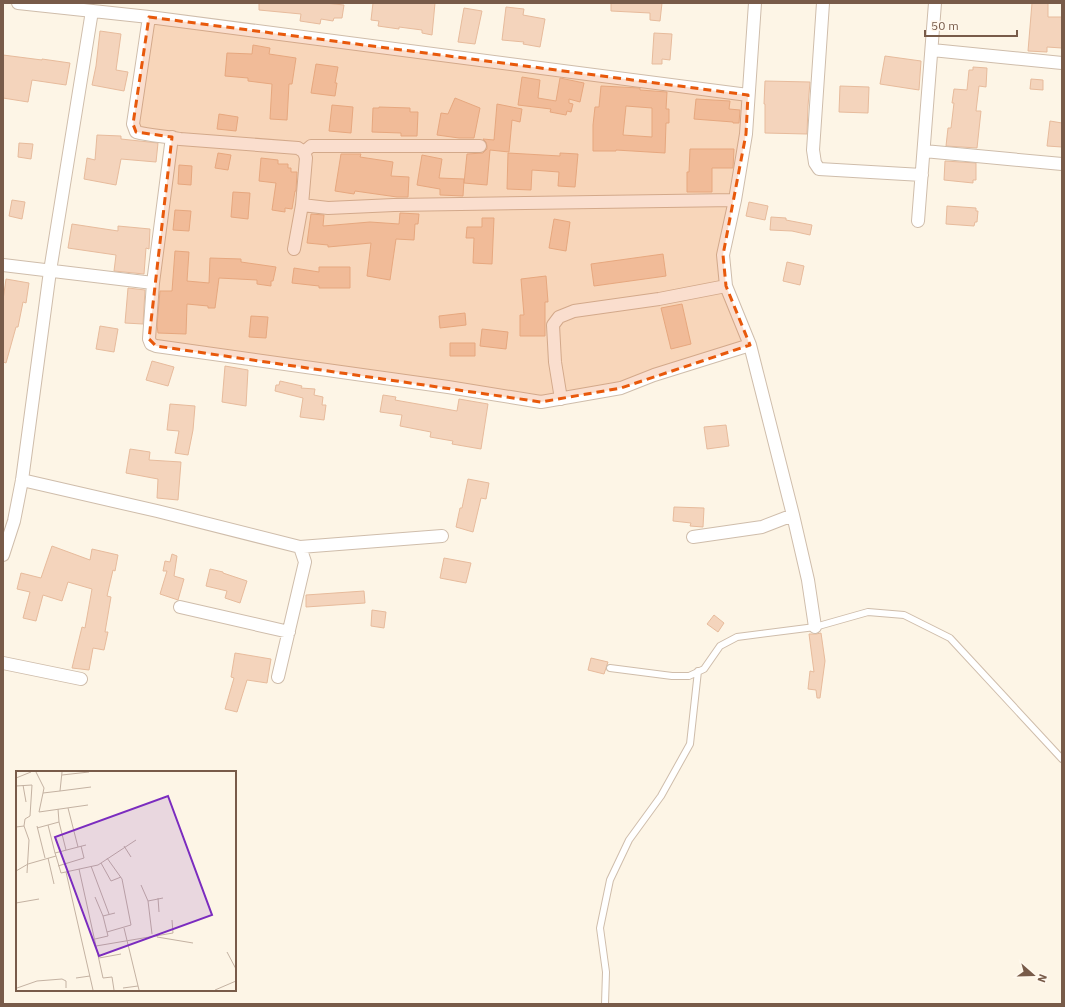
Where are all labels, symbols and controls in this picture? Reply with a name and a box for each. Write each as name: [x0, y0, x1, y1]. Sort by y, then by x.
scale bar: [925, 12, 1017, 38]
text: 50 m: [931, 18, 959, 33]
inset map: [16, 771, 236, 991]
north arrow: [1013, 955, 1053, 995]
text: N: [1034, 972, 1050, 985]

